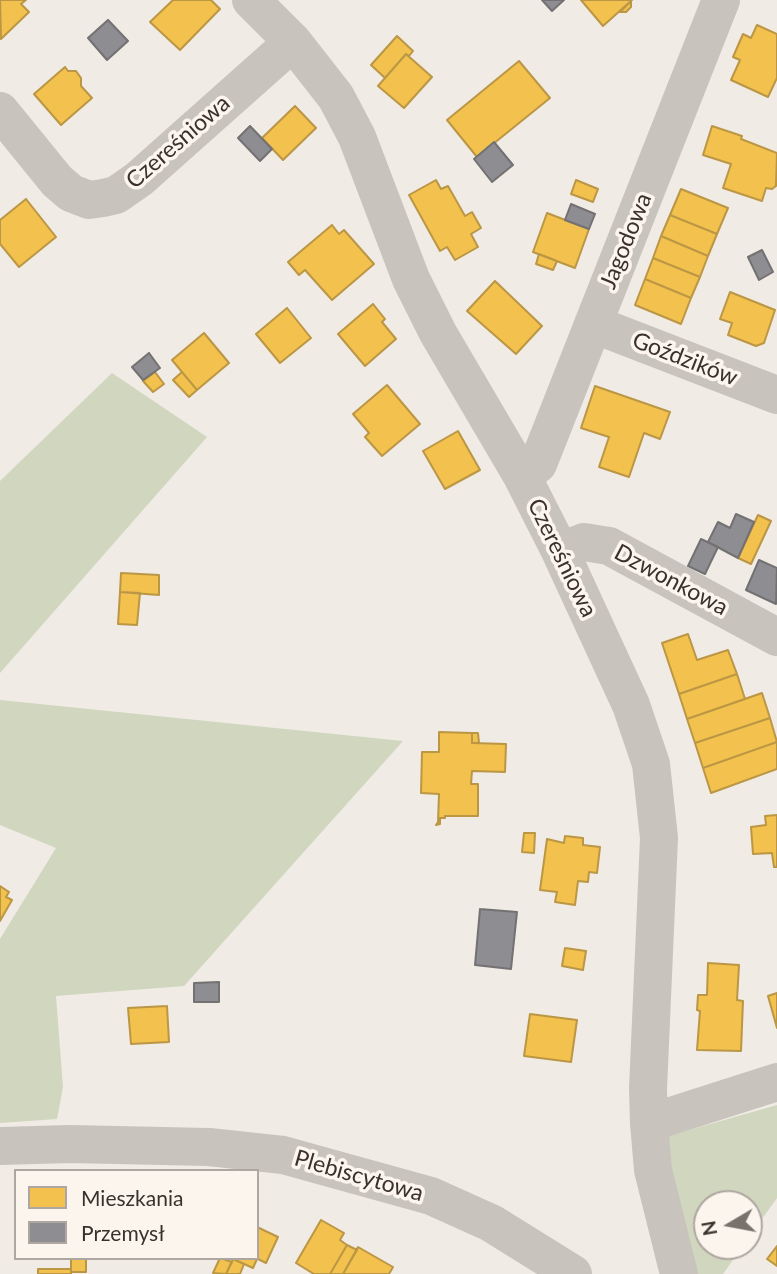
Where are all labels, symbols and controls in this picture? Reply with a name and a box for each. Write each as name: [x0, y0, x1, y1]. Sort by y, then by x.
street label: Czereśniowa: [121, 90, 235, 194]
street label: Jagodowa: [594, 189, 658, 293]
street label: Goździków: [628, 326, 742, 392]
street label: Czereśniowa: [521, 494, 603, 622]
street label: Dzwonkowa: [609, 539, 733, 621]
street label: Plebiscytowa: [291, 1144, 427, 1208]
legend: [14, 1169, 259, 1260]
text: Mieszkania: [81, 1185, 183, 1210]
north arrow: [693, 1190, 763, 1260]
text: N: [696, 1219, 721, 1238]
text: Przemysł: [81, 1220, 165, 1245]

